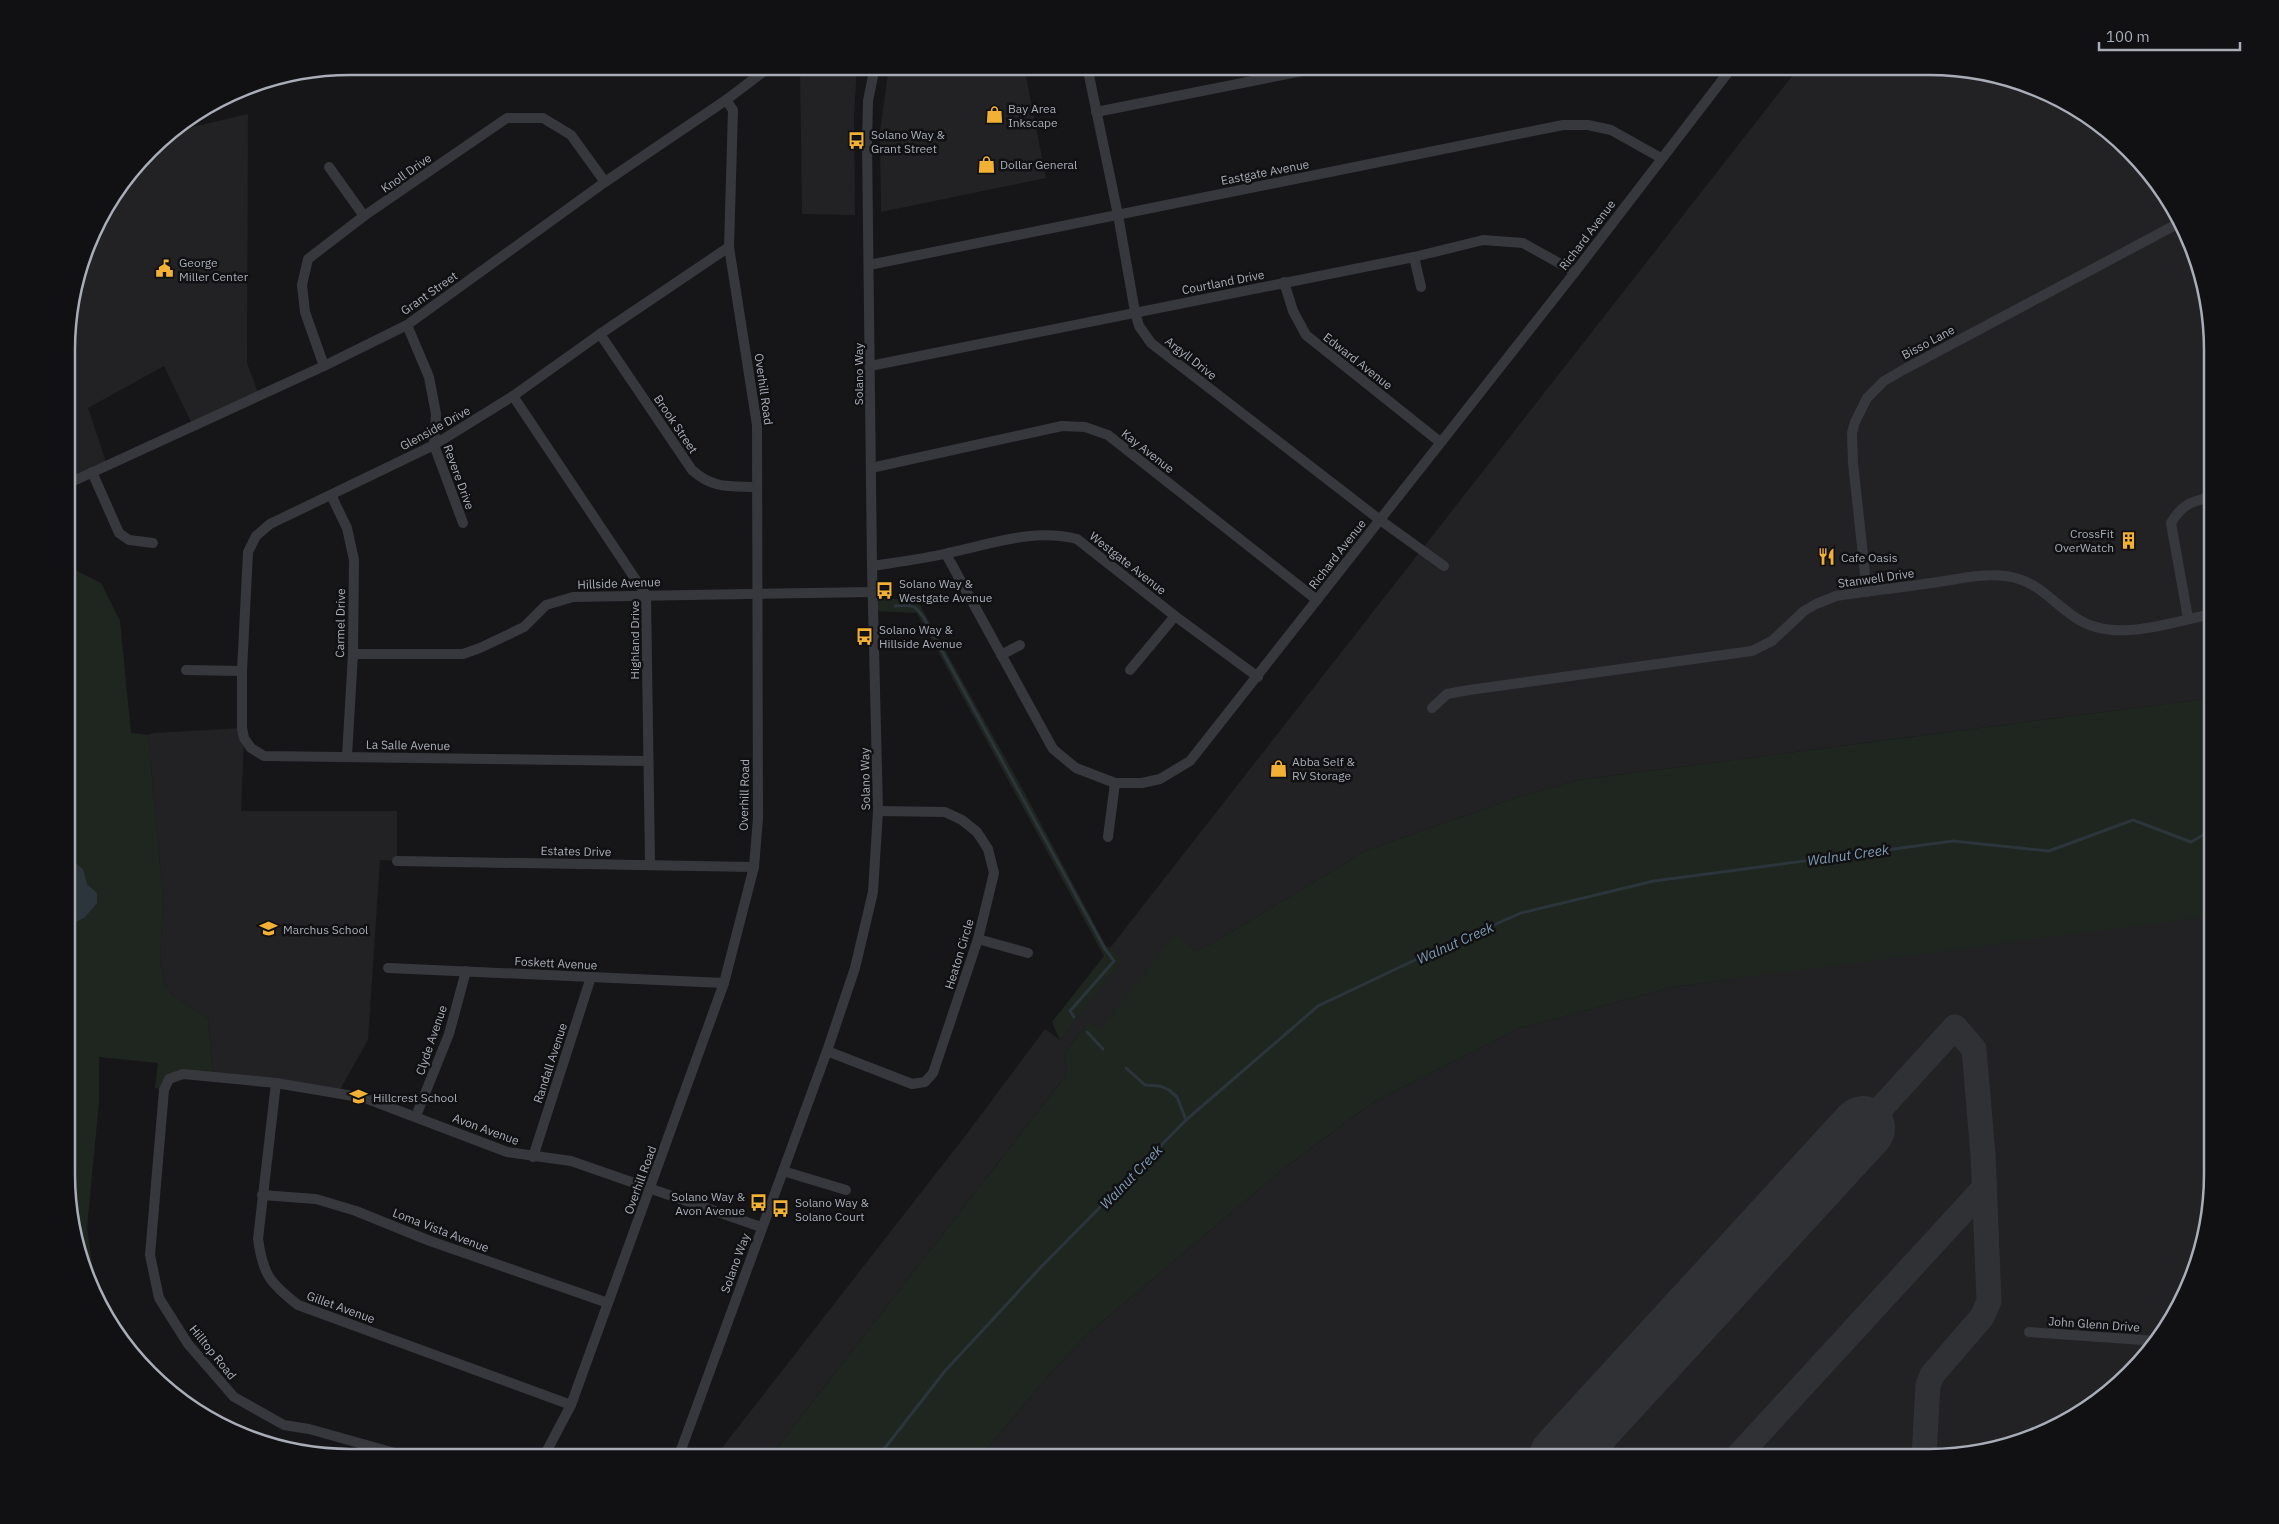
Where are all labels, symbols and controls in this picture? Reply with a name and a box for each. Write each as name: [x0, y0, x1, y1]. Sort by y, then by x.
scale bar: [2099, 20, 2240, 52]
text: 100 m: [2106, 27, 2150, 46]
place label: Bay Area Inkscape: [1008, 101, 1058, 130]
shop icon: Bay Area Inkscape: [984, 105, 1004, 125]
place label: Solano Way & Grant Street: [871, 127, 945, 156]
bus stop icon: Solano Way & Grant Street: [847, 131, 867, 151]
street label: Knoll Drive: [378, 150, 434, 196]
shop icon: Dollar General: [976, 154, 996, 174]
street label: Eastgate Avenue: [1220, 156, 1311, 188]
place label: Dollar General: [1000, 157, 1077, 172]
street label: Richard Avenue: [1556, 197, 1619, 273]
place label: George Miller Center: [179, 255, 249, 284]
public building icon: George Miller Center: [155, 259, 175, 279]
street label: Courtland Drive: [1180, 267, 1266, 297]
street label: Grant Street: [398, 268, 460, 318]
street label: Bisso Lane: [1899, 322, 1957, 362]
street label: Edward Avenue: [1320, 329, 1396, 393]
street label: Argyll Drive: [1162, 333, 1220, 383]
street label: Solano Way: [851, 343, 866, 405]
street label: Overhill Road: [752, 352, 776, 426]
street label: Brook Street: [651, 392, 701, 456]
street label: Glenside Drive: [397, 402, 473, 453]
street label: Kay Avenue: [1119, 426, 1178, 476]
street label: Revere Drive: [440, 442, 478, 512]
street label: Richard Avenue: [1305, 516, 1369, 592]
place label: CrossFit OverWatch: [2055, 526, 2114, 555]
street label: Westgate Avenue: [1087, 528, 1170, 598]
building icon: CrossFit OverWatch: [2118, 530, 2138, 550]
restaurant icon: Cafe Oasis: [1817, 547, 1837, 567]
place label: Cafe Oasis: [1841, 550, 1898, 565]
street label: Stanwell Drive: [1837, 565, 1916, 591]
street label: Hillside Avenue: [577, 574, 661, 592]
place label: Solano Way & Westgate Avenue: [899, 576, 993, 605]
bus stop icon: Solano Way & Westgate Avenue: [875, 580, 895, 600]
street label: Carmel Drive: [332, 588, 348, 658]
street label: Highland Drive: [627, 600, 642, 679]
place label: Solano Way & Hillside Avenue: [879, 622, 963, 651]
bus stop icon: Solano Way & Hillside Avenue: [855, 626, 875, 646]
street label: La Salle Avenue: [366, 737, 451, 753]
street label: Solano Way: [857, 748, 873, 810]
place label: Abba Self & RV Storage: [1292, 754, 1355, 783]
shop icon: Abba Self & RV Storage: [1268, 758, 1288, 778]
street label: Overhill Road: [736, 759, 752, 831]
water label: Walnut Creek: [1806, 840, 1891, 870]
street label: Estates Drive: [541, 843, 612, 859]
street label: Heaton Circle: [941, 917, 977, 991]
water label: Walnut Creek: [1414, 918, 1497, 968]
school or university icon: Marchus School: [259, 919, 279, 939]
place label: Marchus School: [283, 922, 368, 937]
street label: Foskett Avenue: [514, 953, 598, 973]
street label: Clyde Avenue: [412, 1003, 450, 1077]
street label: Randall Avenue: [530, 1021, 570, 1105]
school or university icon: Hillcrest School: [349, 1087, 369, 1107]
place label: Hillcrest School: [373, 1090, 457, 1105]
street label: Avon Avenue: [451, 1110, 522, 1148]
water label: Walnut Creek: [1096, 1141, 1167, 1213]
street label: Overhill Road: [621, 1144, 659, 1216]
place label: Solano Way & Avon Avenue: [671, 1189, 746, 1218]
bus stop icon: Solano Way & Avon Avenue: [749, 1193, 769, 1213]
place label: Solano Way & Solano Court: [795, 1195, 869, 1224]
bus stop icon: Solano Way & Solano Court: [771, 1199, 791, 1219]
street label: Loma Vista Avenue: [391, 1205, 492, 1255]
street label: Solano Way: [717, 1231, 753, 1295]
street label: Gillet Avenue: [305, 1288, 378, 1326]
street label: John Glenn Drive: [2048, 1313, 2141, 1335]
street label: Hilltop Road: [186, 1322, 240, 1382]

